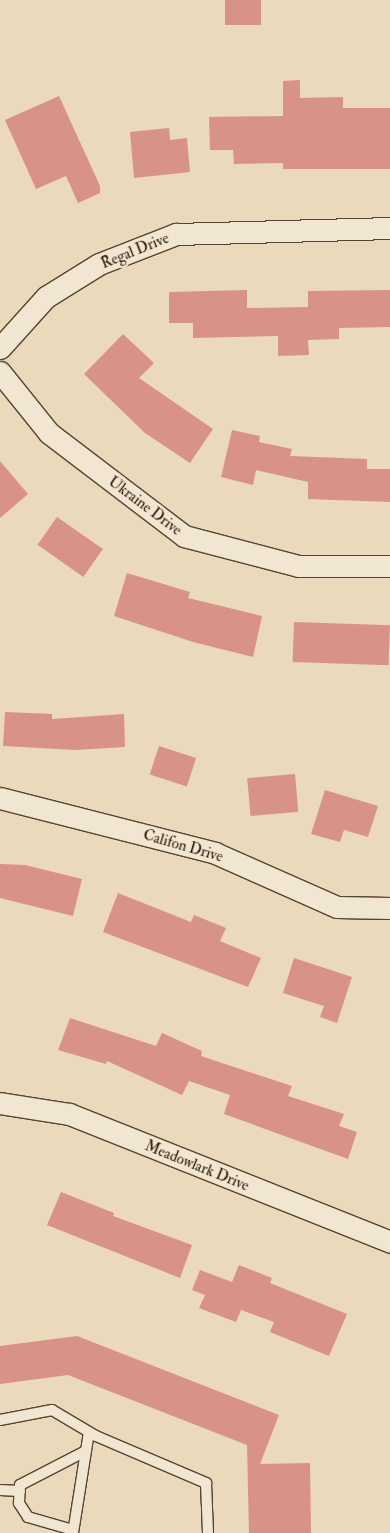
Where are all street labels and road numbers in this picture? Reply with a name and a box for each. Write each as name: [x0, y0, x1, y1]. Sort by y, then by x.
street label: Regal Drive: [98, 229, 172, 273]
street label: Ukraine Drive: [105, 473, 185, 539]
street label: Califon Drive: [141, 826, 225, 866]
street label: Meadowlark Drive: [142, 1137, 252, 1195]

